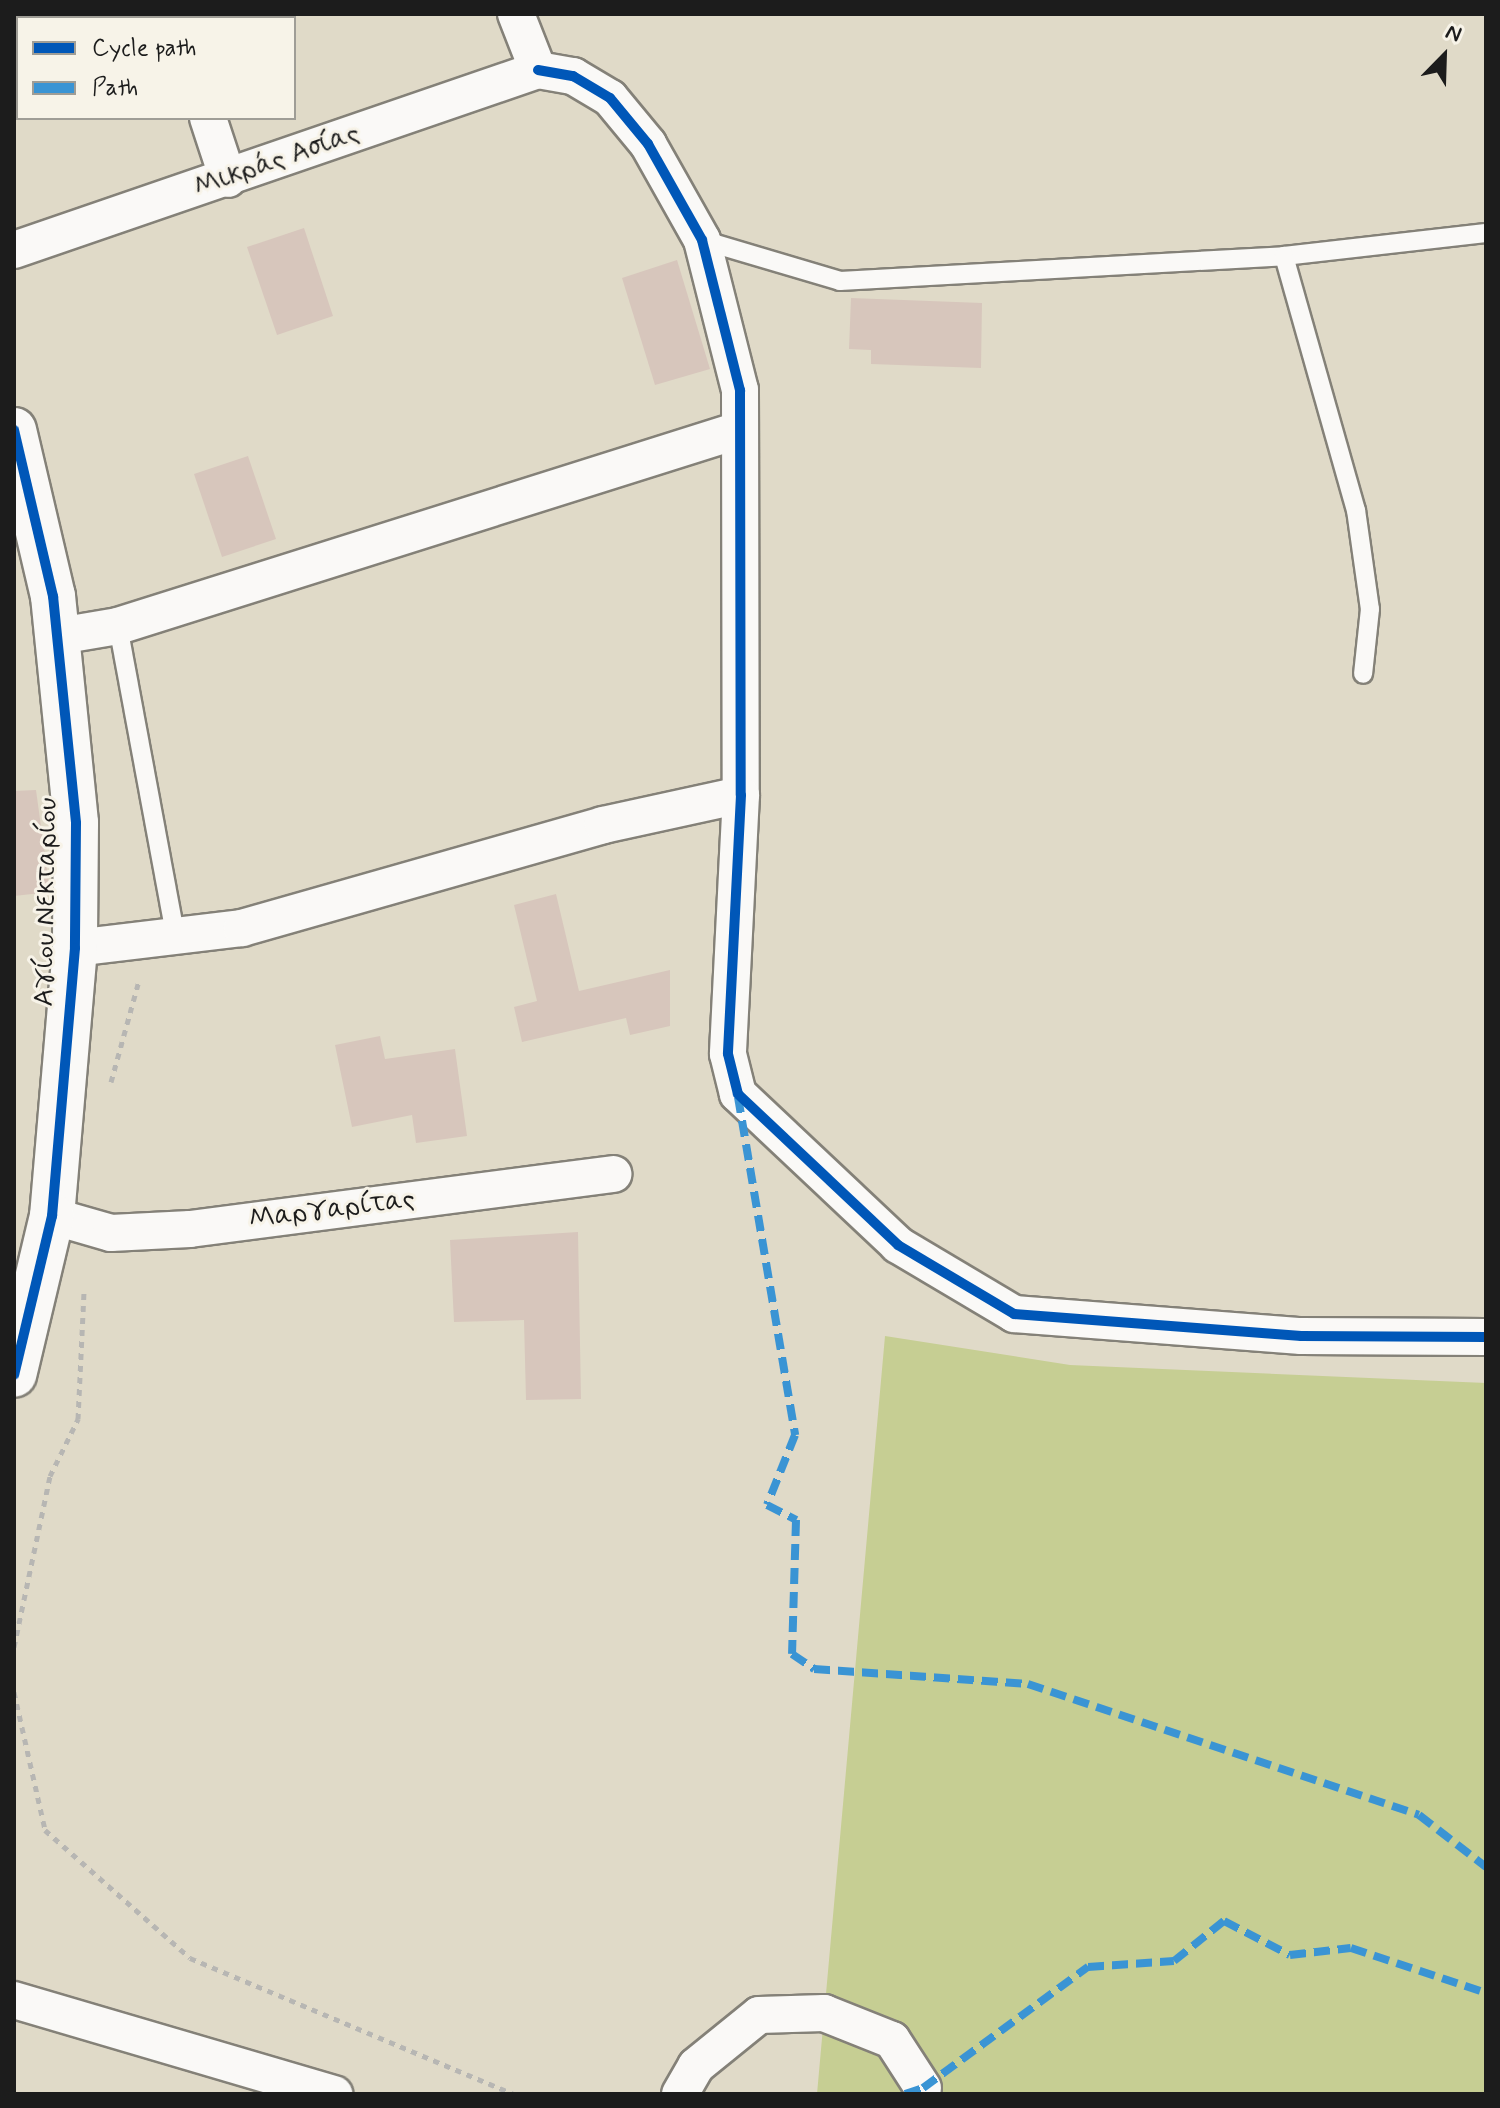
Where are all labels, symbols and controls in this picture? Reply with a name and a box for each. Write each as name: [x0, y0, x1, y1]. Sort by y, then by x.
legend: [16, 16, 296, 120]
north arrow: [1404, 16, 1484, 96]
text: N: [1441, 18, 1466, 50]
text: Cycle path: [92, 33, 197, 64]
text: Path: [92, 73, 138, 104]
street label: Μικράς Ασίας: [190, 117, 364, 205]
street label: Αγίου Νεκταρίου: [28, 797, 66, 1007]
street label: Μαργαρίτας: [247, 1183, 417, 1237]

